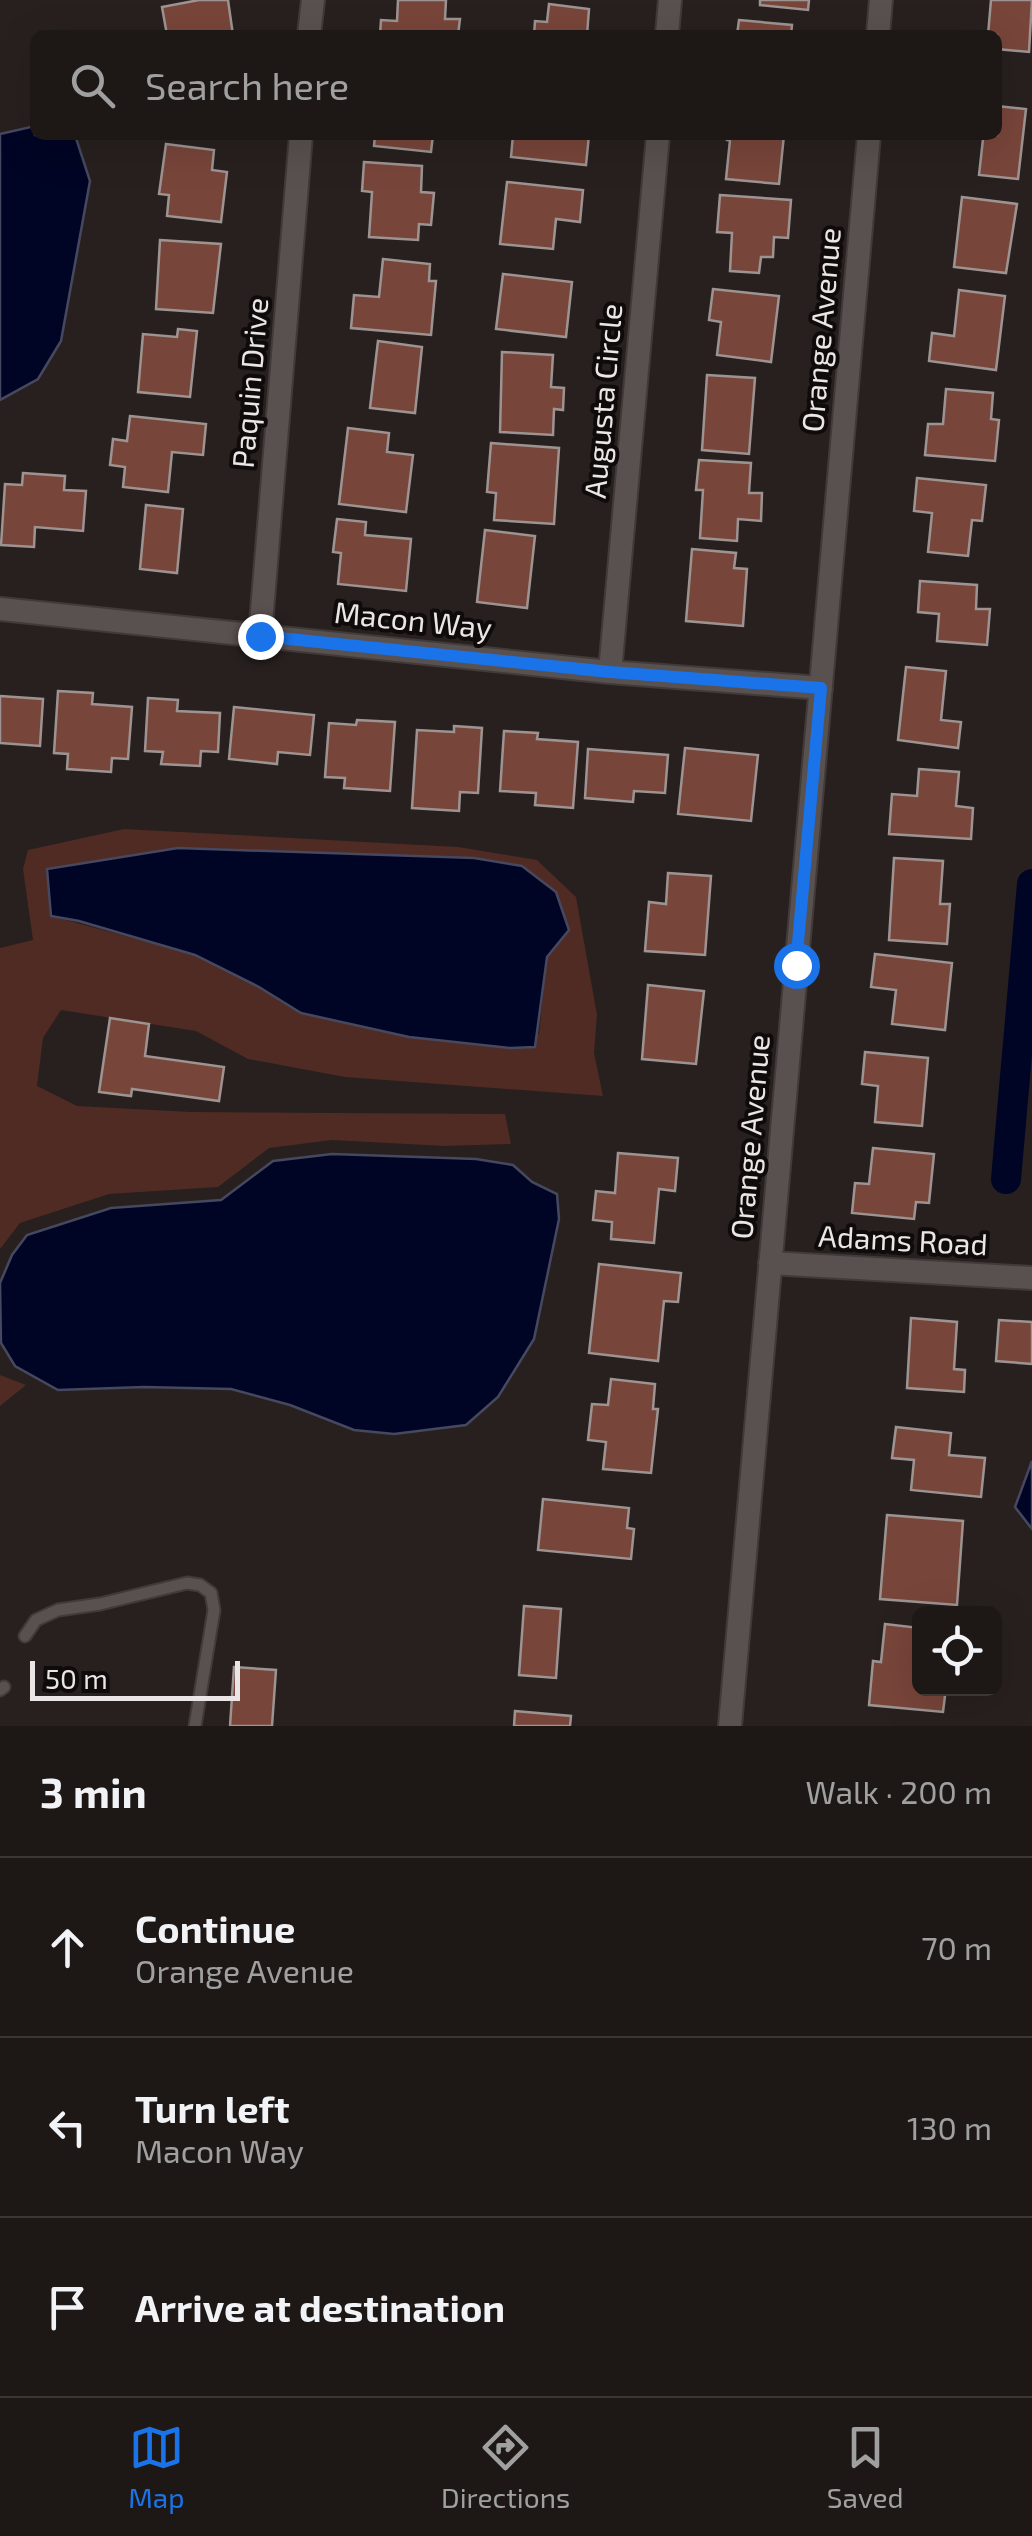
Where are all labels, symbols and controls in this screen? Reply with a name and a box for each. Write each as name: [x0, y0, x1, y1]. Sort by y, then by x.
search box: [30, 30, 1002, 140]
icon: search: [65, 58, 120, 113]
text: Search here: [145, 62, 349, 108]
street label: Orange Avenue: [793, 226, 847, 434]
street label: Paquin Drive: [224, 296, 274, 470]
street label: Augusta Circle: [576, 302, 628, 500]
street label: Macon Way: [333, 593, 494, 645]
route end: [238, 614, 284, 660]
route start: [774, 943, 820, 989]
street label: Orange Avenue: [722, 1033, 776, 1241]
street label: Adams Road: [817, 1217, 989, 1261]
map controls: [912, 1606, 1002, 1696]
button: locate: [912, 1606, 1002, 1696]
scale bar: [30, 1656, 240, 1700]
text: 50 m: [45, 1661, 108, 1695]
text: 3 min: [40, 1766, 147, 1816]
text: Walk · 200 m: [805, 1772, 992, 1810]
text: Continue: [135, 1905, 295, 1951]
icon: ahead: [40, 1920, 95, 1975]
text: 70 m: [921, 1928, 992, 1966]
text: Orange Avenue: [135, 1951, 354, 1989]
text: Turn left: [135, 2085, 290, 2131]
icon: left: [40, 2100, 95, 2155]
text: 130 m: [907, 2108, 992, 2146]
text: Macon Way: [135, 2131, 304, 2169]
icon: arrive: [40, 2280, 95, 2335]
text: Arrive at destination: [135, 2284, 505, 2330]
tab: Map: [128, 2420, 184, 2514]
tab: Directions: [441, 2420, 570, 2514]
tab: Saved: [827, 2420, 904, 2514]

